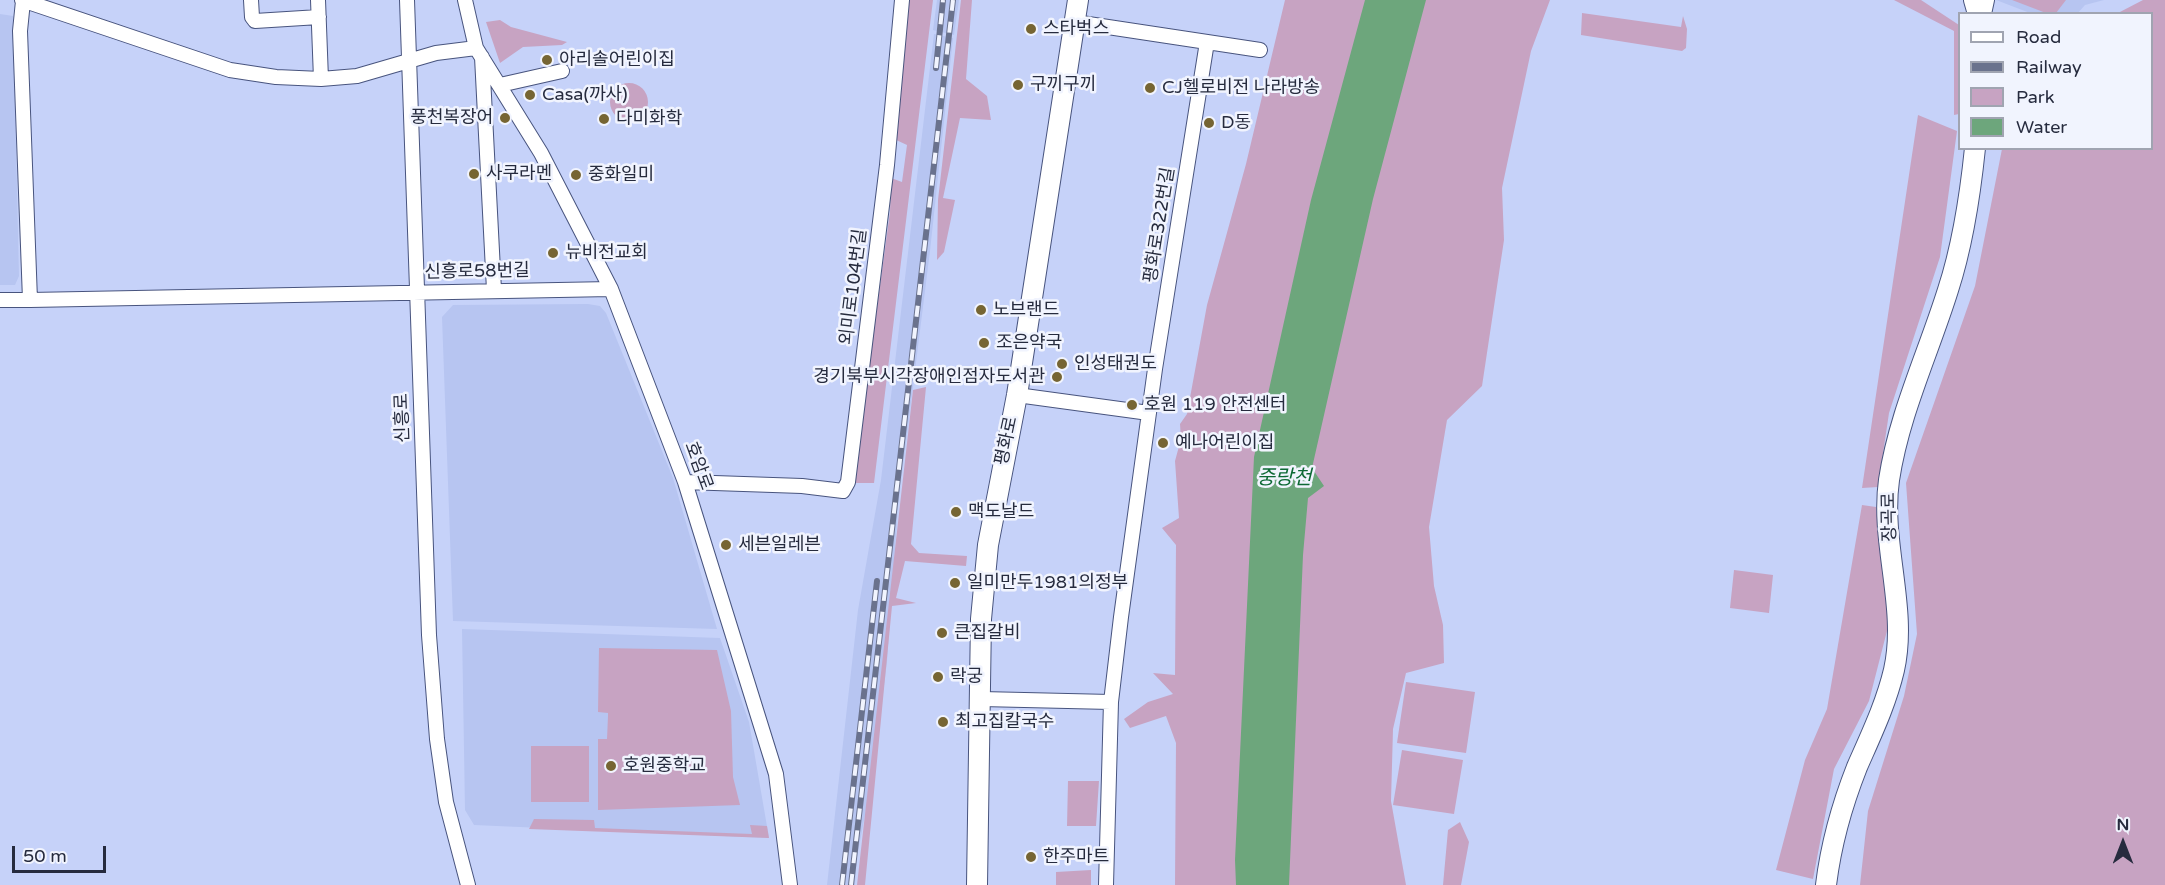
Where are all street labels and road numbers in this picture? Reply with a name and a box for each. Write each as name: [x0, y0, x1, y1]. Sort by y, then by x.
street label: 평화로322번길: [1140, 166, 1180, 284]
street label: 외미로104번길: [836, 228, 872, 346]
street label: 신흥로58번길: [424, 260, 530, 284]
street label: 신흥로: [391, 393, 415, 443]
street label: 평화로: [991, 414, 1023, 468]
street label: 호암로: [679, 439, 717, 493]
street label: 장곡로: [1879, 492, 1901, 542]

